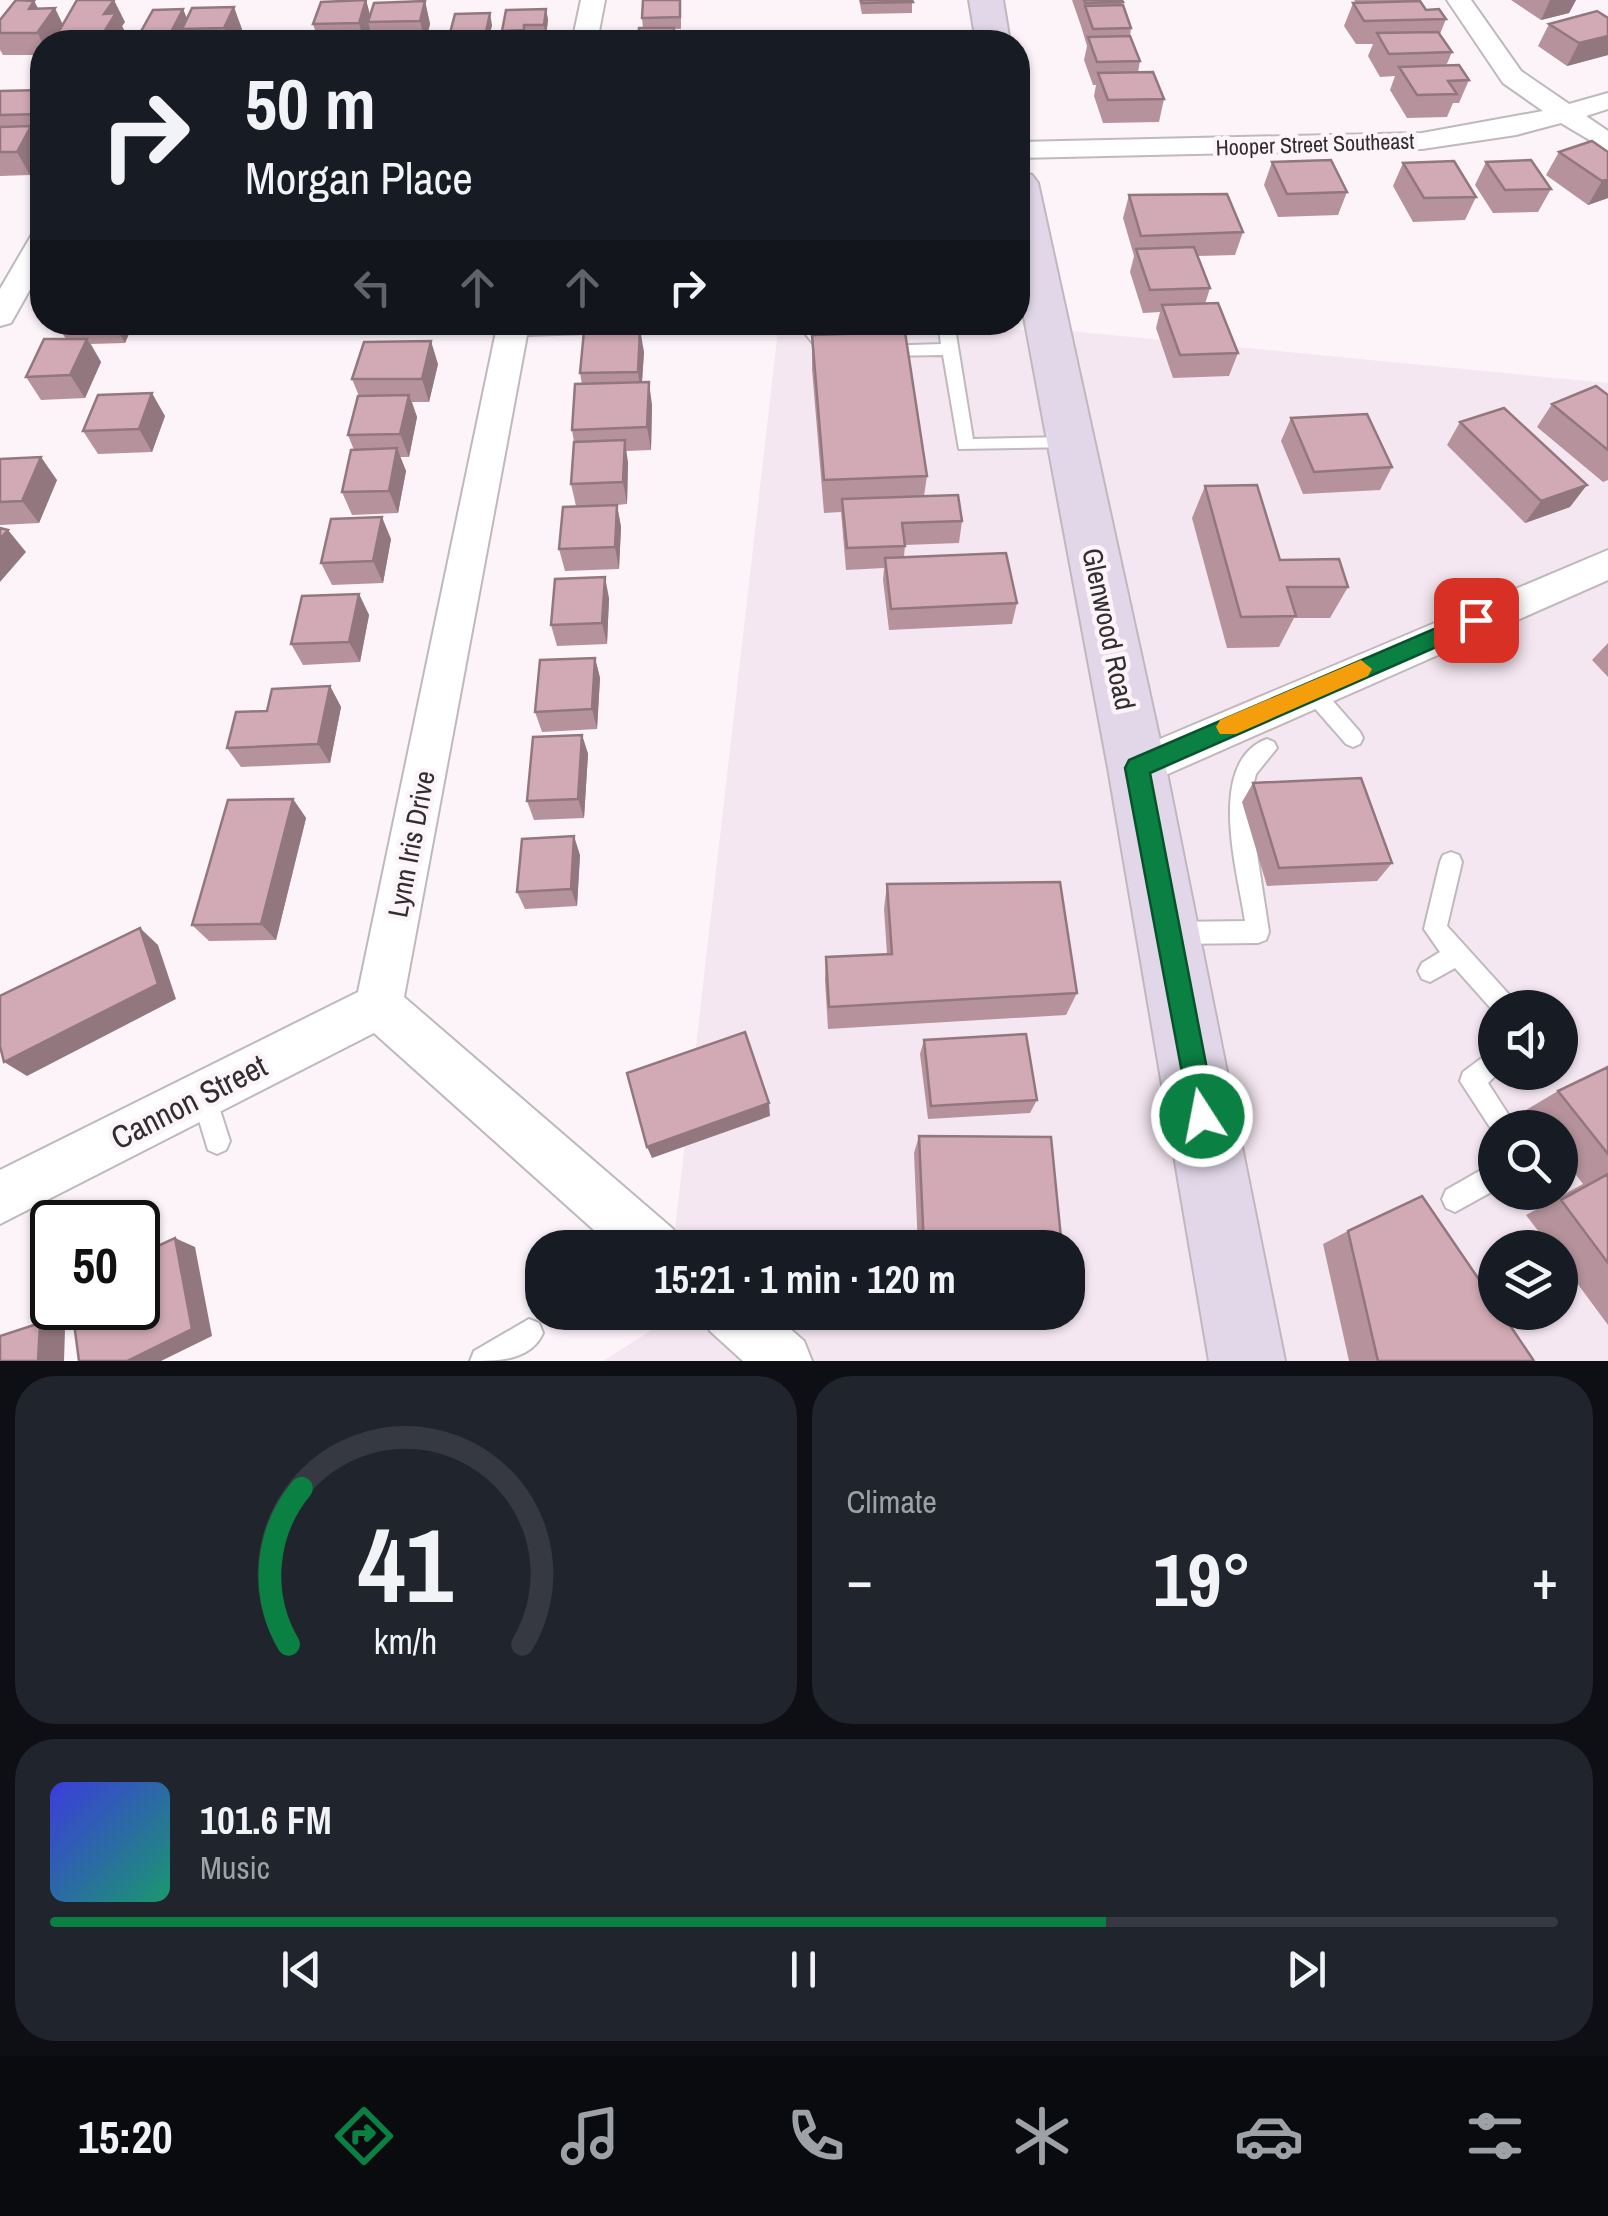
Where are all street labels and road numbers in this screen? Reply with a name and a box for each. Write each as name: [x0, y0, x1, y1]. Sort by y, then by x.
street label: Hooper Street Southeast: [1215, 126, 1415, 162]
street label: Glenwood Road: [1073, 545, 1145, 713]
street label: Lynn Iris Drive: [378, 768, 444, 920]
street label: Cannon Street: [104, 1044, 274, 1159]

